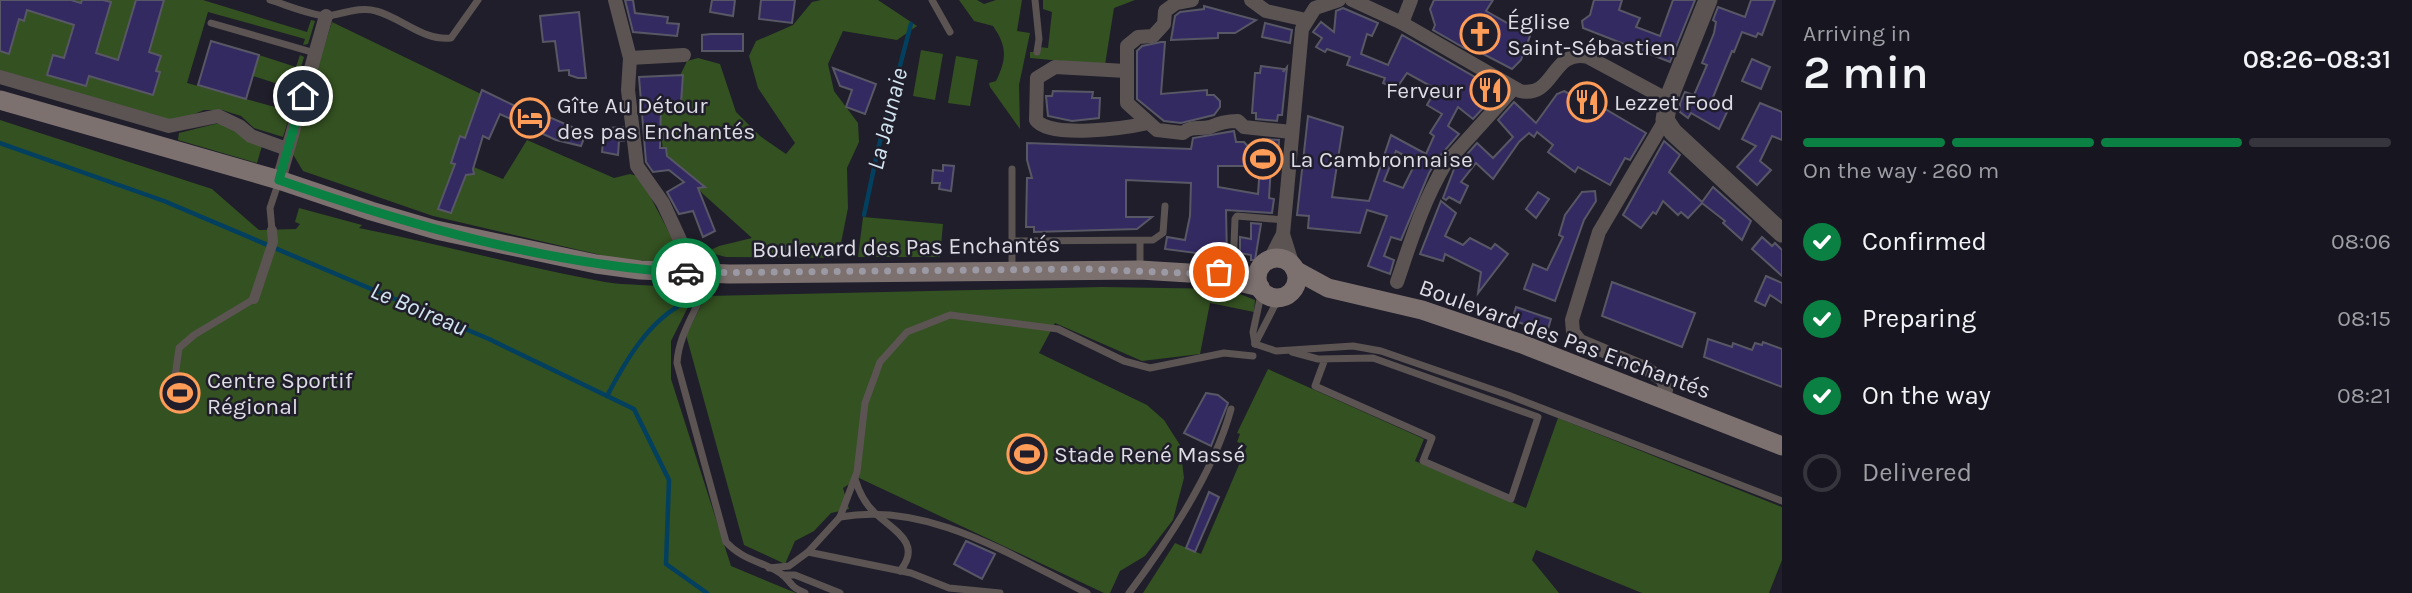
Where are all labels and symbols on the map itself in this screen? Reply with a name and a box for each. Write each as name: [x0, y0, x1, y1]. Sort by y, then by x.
place label: Église Saint-Sébastien: [1507, 8, 1676, 61]
church icon: Église Saint-Sébastien: [1459, 13, 1501, 55]
water label: La Jaunaie: [861, 65, 913, 173]
pin: [273, 66, 333, 126]
restaurant icon: Ferveur: [1469, 69, 1511, 111]
place label: Ferveur: [1386, 77, 1464, 104]
restaurant icon: Lezzet Food: [1566, 81, 1608, 123]
place label: Lezzet Food: [1614, 89, 1734, 116]
place label: Gîte Au Détour des pas Enchantés: [557, 92, 755, 145]
hotel icon: Gîte Au Détour des pas Enchantés: [509, 97, 551, 139]
sports icon: La Cambronnaise: [1242, 138, 1284, 180]
place label: La Cambronnaise: [1290, 146, 1473, 173]
street label: Boulevard des Pas Enchantés: [752, 231, 1060, 263]
courier: [651, 238, 721, 308]
pin: [1189, 242, 1249, 302]
street label: Boulevard des Pas Enchantés: [1416, 274, 1714, 404]
water label: Le Boireau: [366, 276, 472, 342]
place label: Centre Sportif Régional: [207, 367, 353, 420]
sports icon: Centre Sportif Régional: [159, 372, 201, 414]
sports icon: Stade René Massé: [1006, 433, 1048, 475]
place label: Stade René Massé: [1054, 441, 1245, 468]

